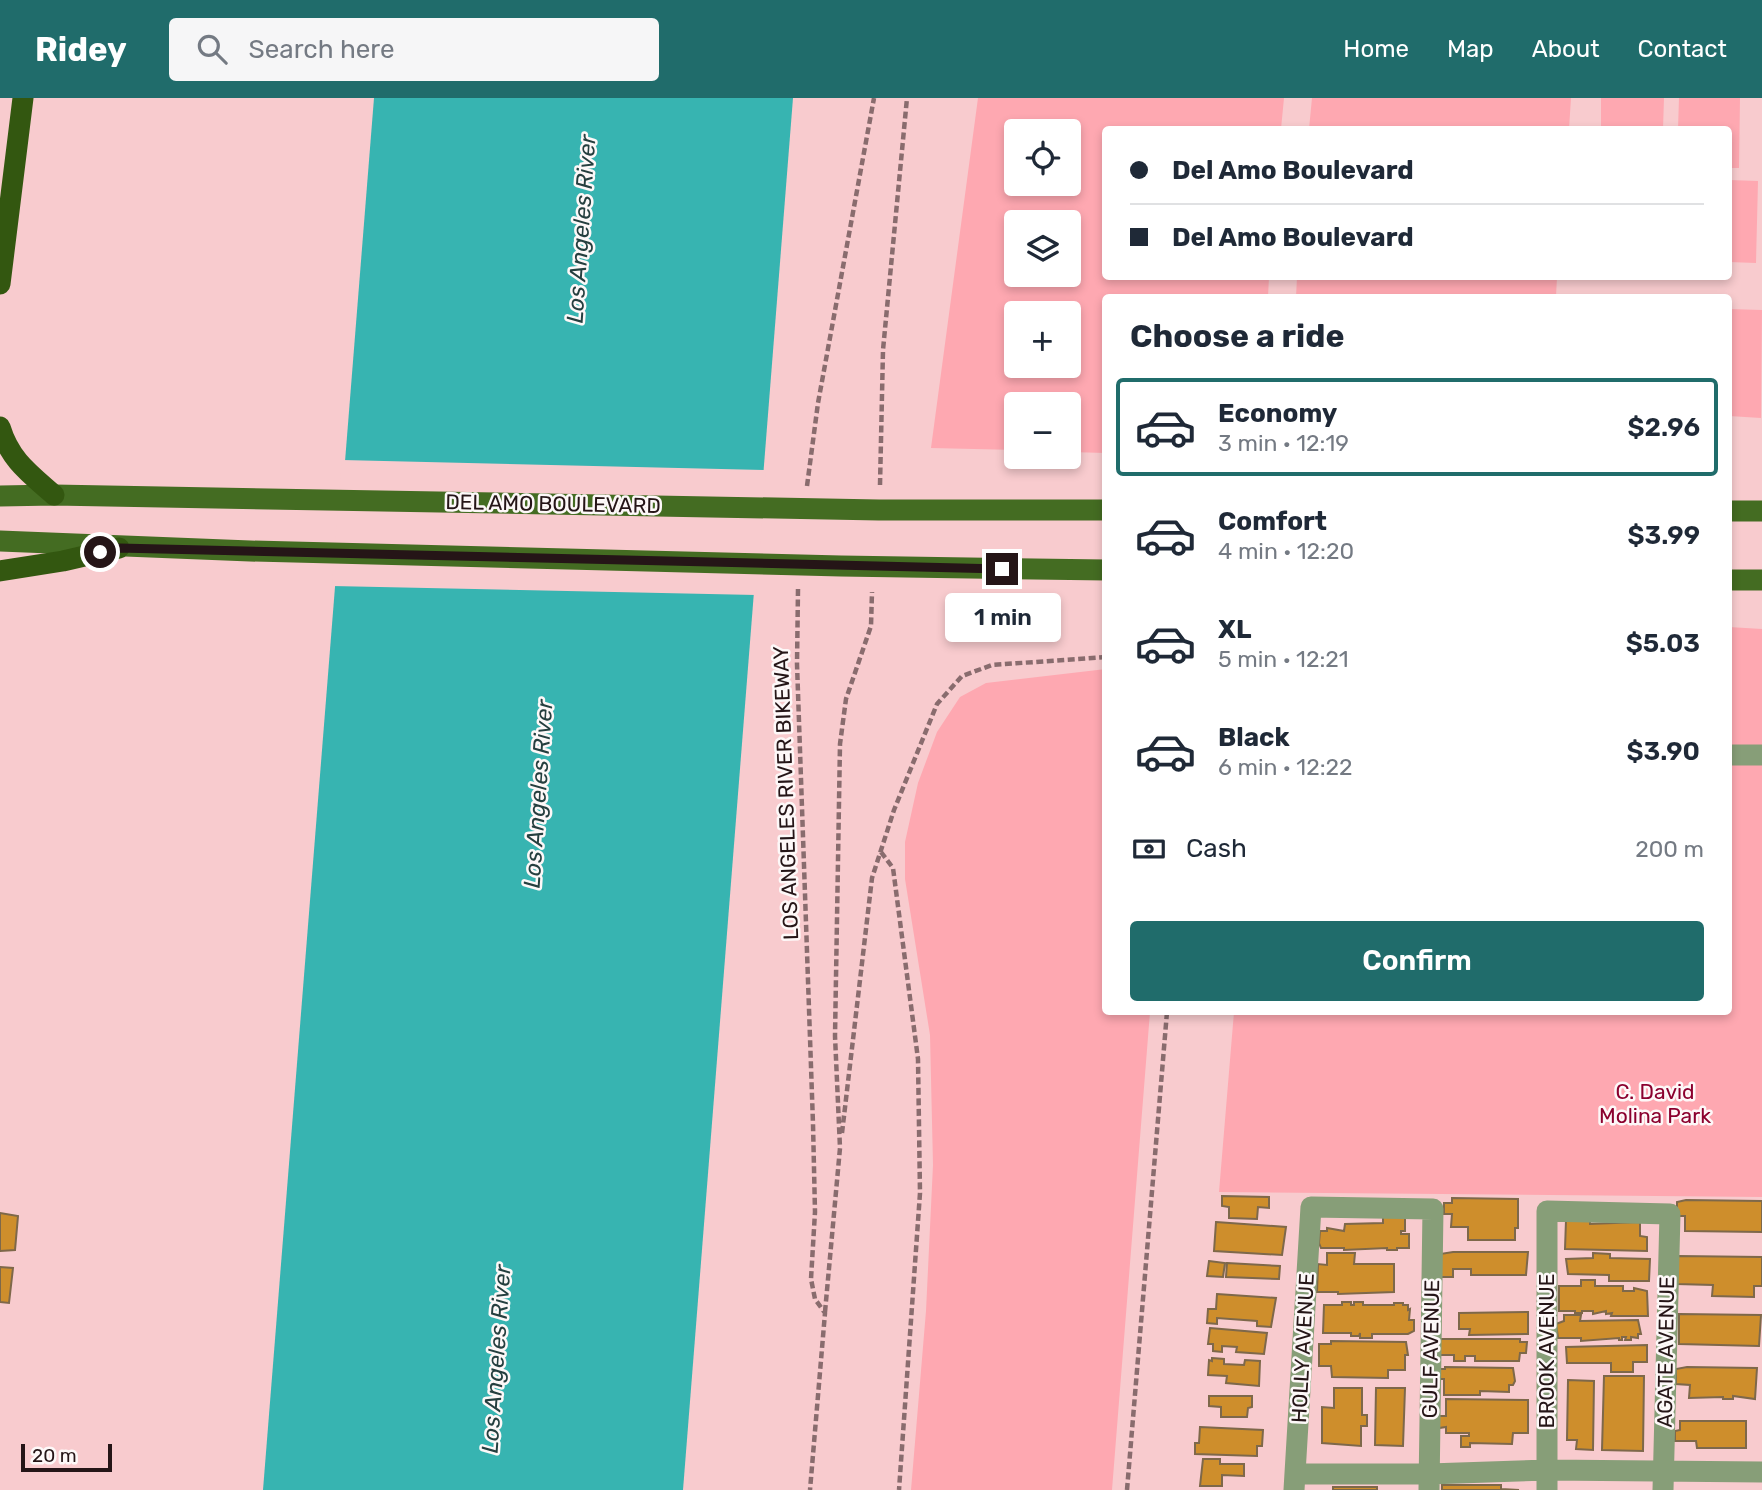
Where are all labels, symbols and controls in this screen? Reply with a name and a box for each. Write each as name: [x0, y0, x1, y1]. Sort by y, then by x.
search box: [169, 18, 659, 81]
text: Ridey: [35, 30, 127, 69]
icon: search: [193, 30, 231, 68]
text: Search here: [249, 34, 394, 65]
text: Home: [1343, 35, 1409, 63]
text: Map: [1447, 35, 1494, 63]
text: About: [1532, 35, 1600, 63]
text: Contact: [1638, 35, 1727, 63]
map controls: [1004, 119, 1081, 469]
button: locate: [1004, 119, 1081, 196]
water label: Los Angeles River: [560, 133, 602, 324]
text: Del Amo Boulevard: [1172, 155, 1414, 186]
button: layers: [1004, 210, 1081, 287]
text: Del Amo Boulevard: [1172, 222, 1414, 253]
button: +: [1004, 301, 1081, 378]
text: Choose a ride: [1130, 317, 1344, 355]
button: −: [1004, 392, 1081, 469]
icon: car: [1134, 396, 1197, 459]
text: Economy: [1218, 398, 1337, 429]
text: $2.96: [1628, 412, 1700, 443]
text: 3 min · 12:19: [1218, 429, 1349, 457]
street label: DEL AMO BOULEVARD: [445, 489, 661, 518]
icon: car: [1134, 504, 1197, 567]
text: Comfort: [1218, 506, 1327, 537]
text: $3.99: [1627, 520, 1700, 551]
route start: [84, 536, 116, 568]
text: 4 min · 12:20: [1218, 537, 1354, 565]
route end: [986, 553, 1018, 585]
callout: 1 min: [944, 594, 1060, 642]
text: 1 min: [974, 603, 1032, 631]
icon: car: [1134, 612, 1197, 675]
text: XL: [1218, 614, 1251, 645]
text: $5.03: [1626, 628, 1700, 659]
text: 5 min · 12:21: [1218, 645, 1349, 673]
street label: LOS ANGELES RIVER BIKEWAY: [768, 646, 803, 941]
water label: Los Angeles River: [517, 698, 559, 889]
icon: car: [1134, 720, 1197, 783]
text: Black: [1218, 722, 1290, 753]
text: $3.90: [1626, 736, 1700, 767]
text: 6 min · 12:22: [1218, 753, 1353, 781]
icon: cash: [1130, 830, 1168, 868]
text: Cash: [1186, 833, 1247, 864]
text: 200 m: [1635, 835, 1704, 863]
button: Confirm: [1130, 921, 1704, 1001]
park label: C. David Molina Park: [1599, 1079, 1711, 1128]
water label: Los Angeles River: [475, 1263, 517, 1454]
street label: HOLLY AVENUE: [1286, 1273, 1319, 1423]
street label: BROOK AVENUE: [1534, 1274, 1559, 1428]
street label: AGATE AVENUE: [1652, 1276, 1679, 1428]
street label: GULF AVENUE: [1417, 1279, 1444, 1419]
scale bar: [21, 1441, 112, 1473]
text: 20 m: [32, 1444, 77, 1467]

